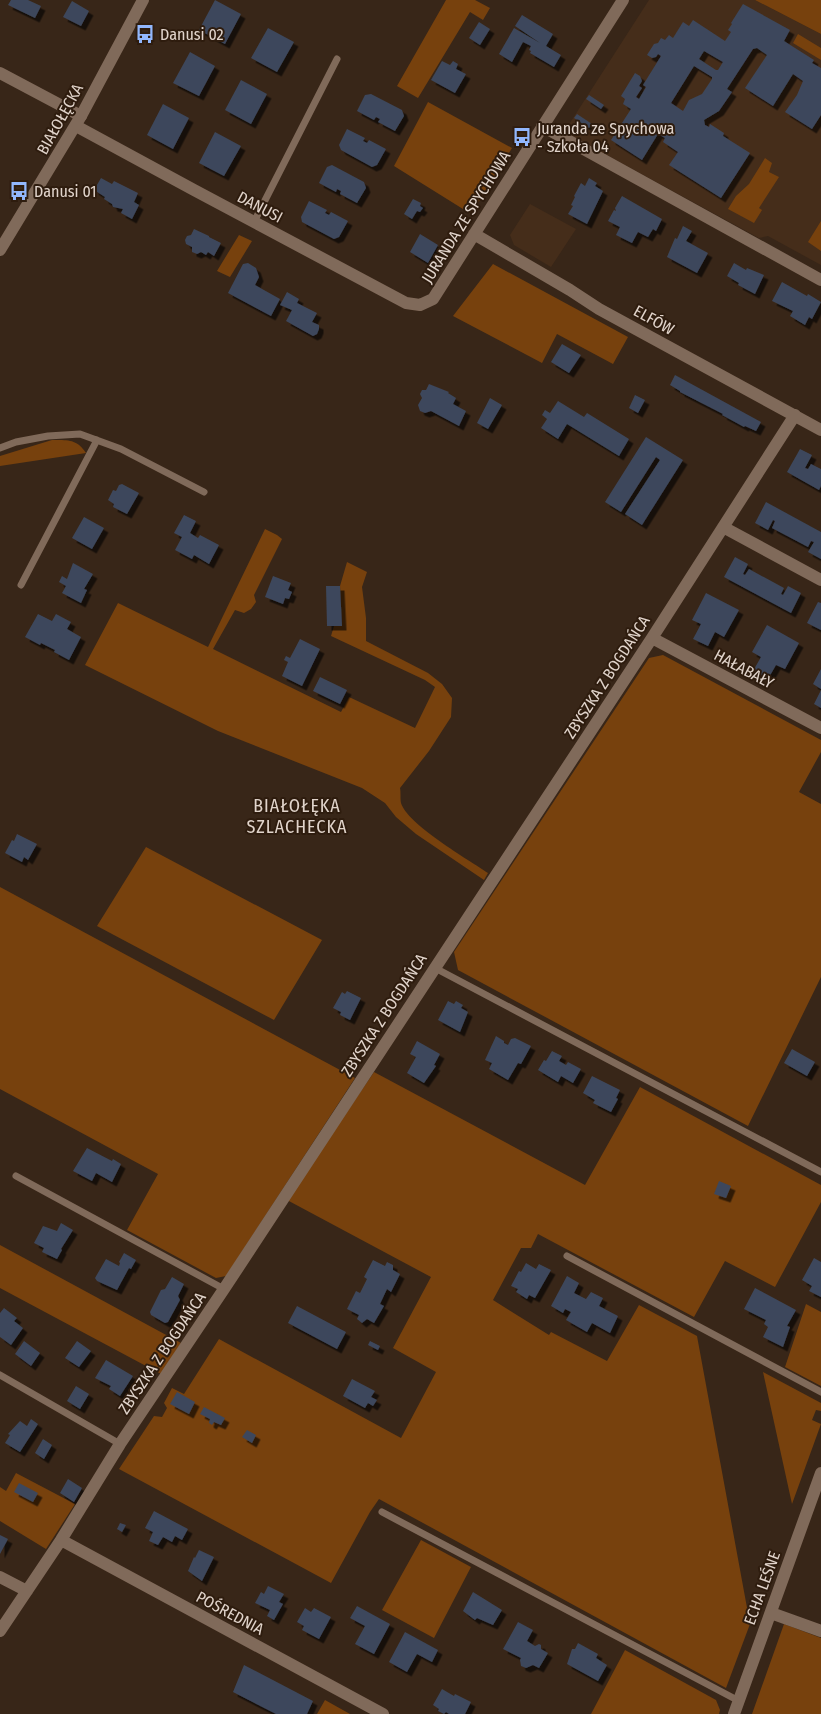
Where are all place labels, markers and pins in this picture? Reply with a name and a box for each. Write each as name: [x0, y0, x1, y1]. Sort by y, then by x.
bus stop icon: Danusi 02: [134, 23, 156, 45]
place label: Danusi 02: [160, 25, 224, 44]
place label: Juranda ze Spychowa - Szkoła 04: [537, 119, 675, 156]
bus stop icon: Juranda ze Spychowa - Szkoła 04: [511, 126, 533, 148]
bus stop icon: Danusi 01: [8, 180, 30, 202]
place label: Danusi 01: [34, 182, 97, 201]

